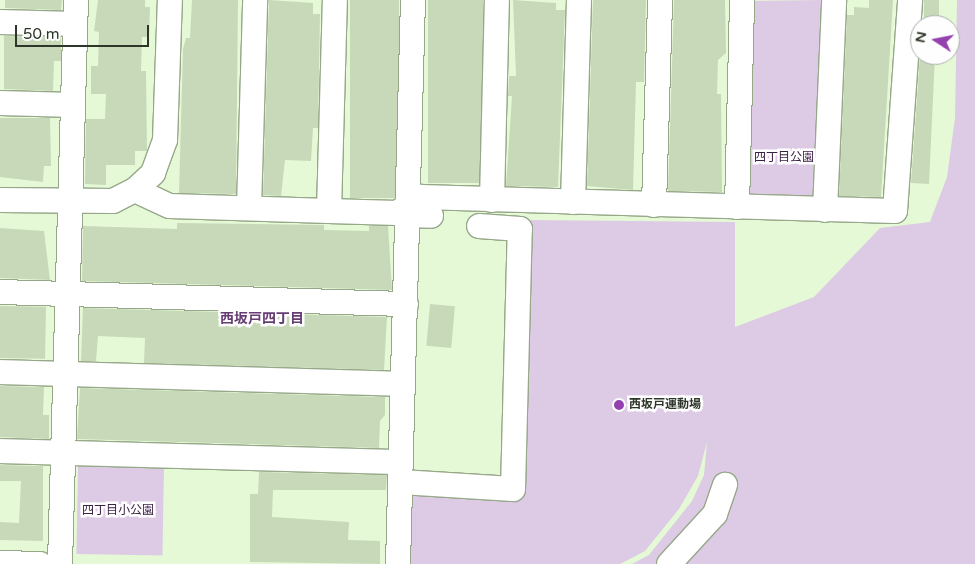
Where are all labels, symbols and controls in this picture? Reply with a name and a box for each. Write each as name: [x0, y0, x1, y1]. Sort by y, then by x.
scale bar: [18, 15, 151, 47]
north arrow: [910, 15, 960, 65]
text: 50 m: [23, 25, 60, 43]
text: N: [911, 30, 930, 44]
park label: 四丁目公園: [754, 151, 814, 165]
district label: 西坂戸四丁目: [220, 311, 304, 327]
place label: 西坂戸運動場: [629, 398, 701, 412]
marker: 西坂戸運動場: [613, 399, 625, 411]
park label: 四丁目小公園: [82, 504, 154, 518]

